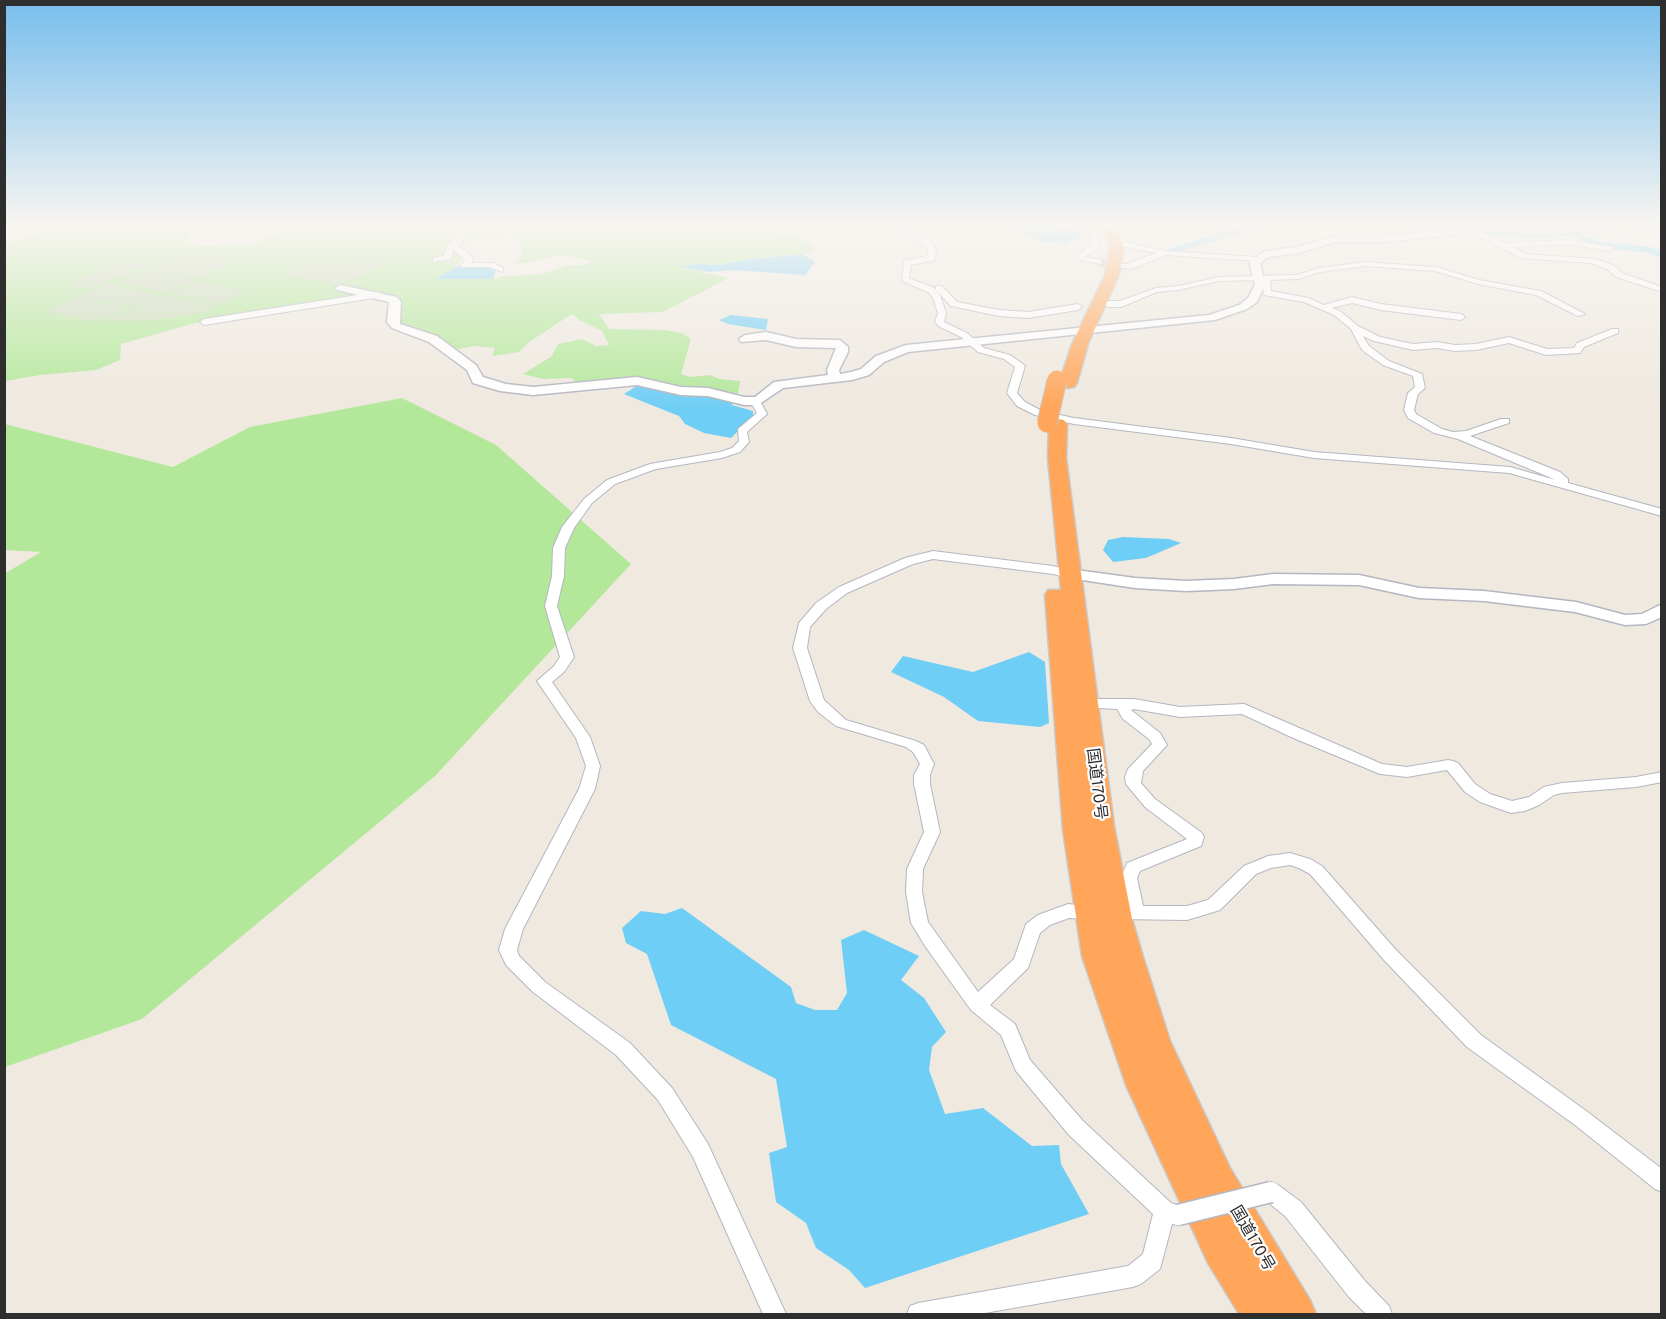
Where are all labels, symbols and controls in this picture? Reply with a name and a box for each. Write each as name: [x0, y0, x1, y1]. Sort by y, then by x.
street label: 国道170号: [1081, 747, 1109, 821]
street label: 国道170号: [1225, 1203, 1277, 1275]

